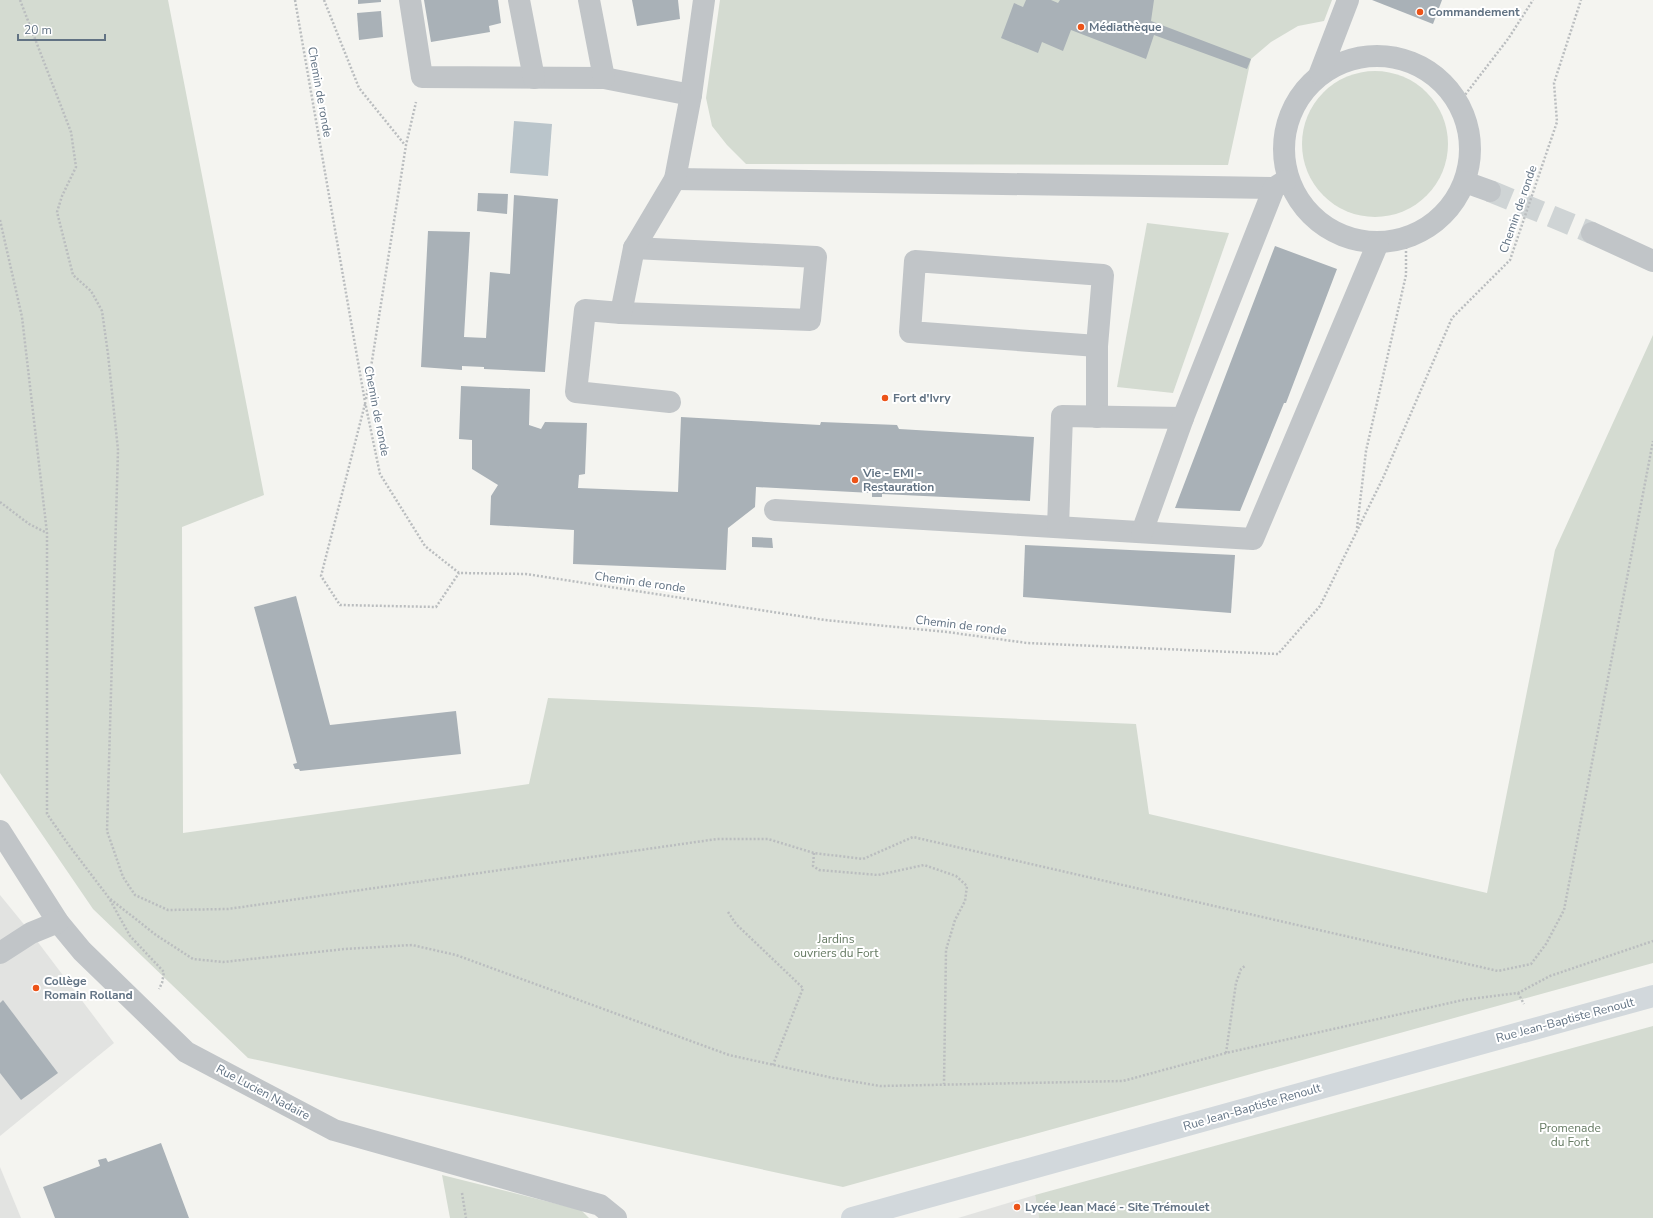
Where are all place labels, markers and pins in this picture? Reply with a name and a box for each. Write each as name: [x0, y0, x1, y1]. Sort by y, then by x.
place label: Commandement: [1428, 4, 1520, 20]
marker: Commandement: [1415, 7, 1425, 17]
place label: Médiathèque: [1089, 19, 1162, 35]
marker: Médiathèque: [1076, 22, 1086, 32]
place label: Fort d'Ivry: [893, 390, 951, 406]
marker: Fort d'Ivry: [880, 393, 890, 403]
place label: Vie - EMI - Restauration: [862, 465, 934, 495]
marker: Vie - EMI - Restauration: [850, 475, 860, 485]
place label: Collège Romain Rolland: [44, 973, 133, 1003]
marker: Collège Romain Rolland: [31, 983, 41, 993]
place label: Lycée Jean Macé - Site Trémoulet: [1025, 1199, 1210, 1215]
marker: Lycée Jean Macé - Site Trémoulet: [1012, 1202, 1022, 1212]

